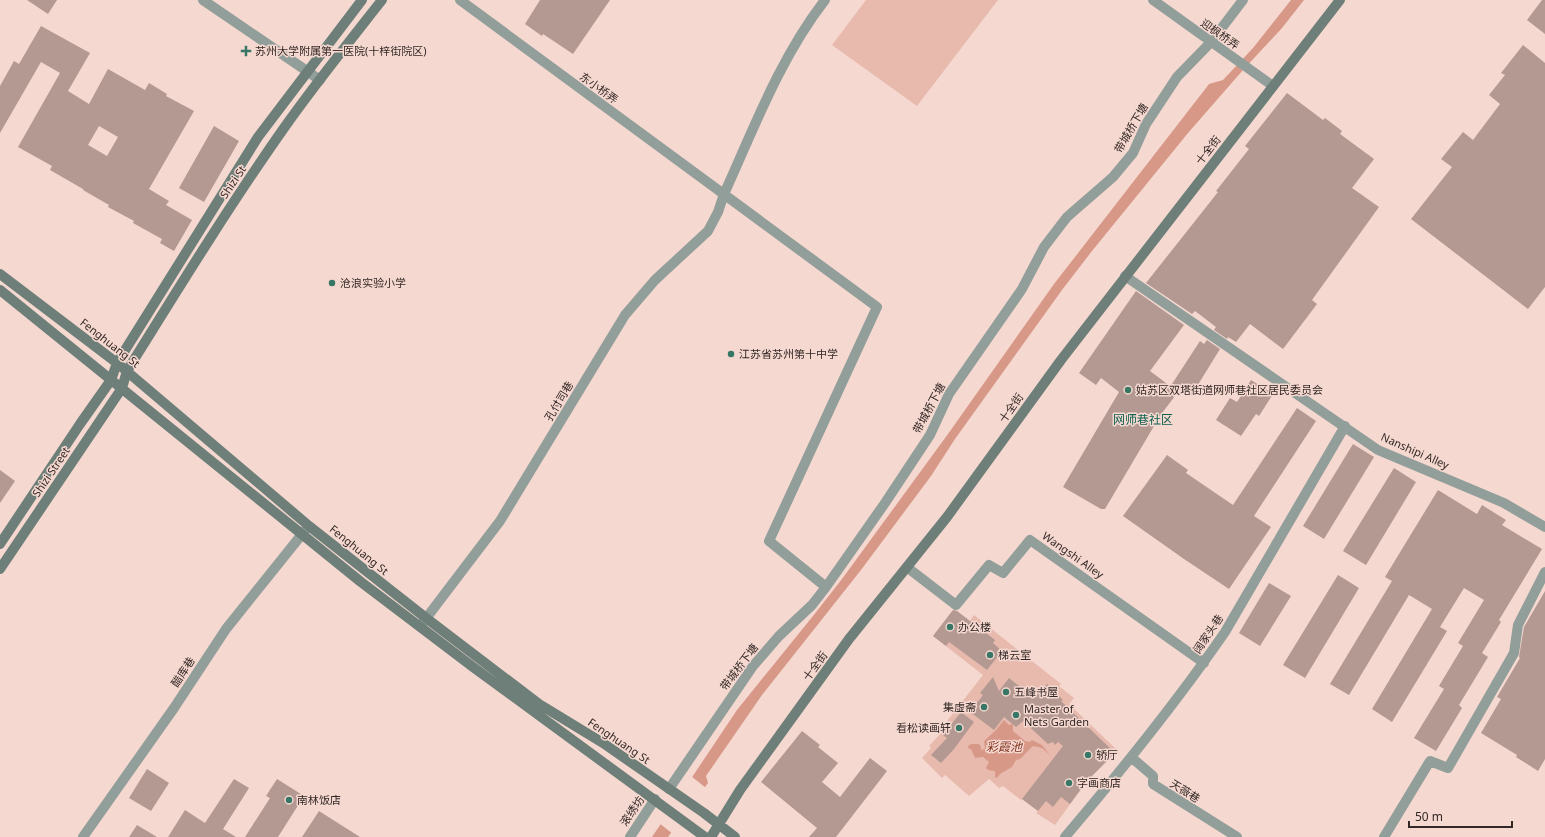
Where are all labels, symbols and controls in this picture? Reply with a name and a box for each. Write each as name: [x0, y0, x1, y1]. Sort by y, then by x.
street label: 迎枫桥弄: [1198, 15, 1243, 52]
place label: 苏州大学附属第一医院(十梓街院区): [255, 43, 427, 58]
marker: 苏州大学附属第一医院(十梓街院区): [240, 45, 252, 57]
street label: 东小桥弄: [577, 69, 622, 107]
street label: 带城桥下塘: [1110, 100, 1151, 155]
street label: 十全街: [1192, 132, 1224, 167]
street label: Shizi St: [216, 162, 249, 201]
place label: 沧浪实验小学: [340, 275, 406, 290]
marker: 沧浪实验小学: [327, 278, 337, 288]
street label: Fenghuang St: [77, 315, 143, 371]
place label: 江苏省苏州第十中学: [739, 346, 838, 361]
marker: 江苏省苏州第十中学: [726, 349, 736, 359]
street label: 孔付司巷: [541, 378, 576, 423]
street label: 带城桥下塘: [909, 380, 948, 436]
place label: 姑苏区双塔街道网师巷社区居民委员会: [1136, 382, 1323, 397]
marker: 姑苏区双塔街道网师巷社区居民委员会: [1123, 385, 1133, 395]
street label: 十全街: [995, 390, 1026, 426]
district label: 网师巷社区: [1113, 411, 1173, 428]
street label: Nanshipi Alley: [1379, 429, 1452, 472]
street label: Shizi Street: [28, 444, 73, 500]
street label: Fenghuang St: [327, 521, 392, 578]
street label: Wangshi Alley: [1040, 528, 1107, 582]
street label: 阔家头巷: [1189, 611, 1226, 656]
place label: 办公楼: [958, 619, 991, 634]
marker: 办公楼: [945, 622, 955, 632]
street label: 带城桥下塘: [716, 640, 761, 693]
place label: 梯云室: [998, 647, 1031, 662]
street label: 十全街: [799, 648, 830, 683]
marker: 梯云室: [985, 650, 995, 660]
street label: 醋库巷: [167, 654, 198, 690]
place label: 五峰书屋: [1014, 684, 1058, 699]
marker: 五峰书屋: [1001, 687, 1011, 697]
place label: 集虚斋: [943, 699, 976, 714]
place label: Master of Nets Garden: [1024, 701, 1089, 729]
marker: 集虚斋: [979, 702, 989, 712]
marker: Master of Nets Garden: [1011, 710, 1021, 720]
street label: Fenghuang St: [585, 714, 653, 767]
place label: 看松读画轩: [896, 720, 951, 735]
marker: 看松读画轩: [954, 723, 964, 733]
water label: 彩霞池: [986, 738, 1023, 755]
place label: 轿厅: [1096, 747, 1118, 762]
marker: 轿厅: [1083, 750, 1093, 760]
place label: 字画商店: [1077, 775, 1121, 790]
street label: 天薇巷: [1167, 775, 1203, 806]
marker: 字画商店: [1064, 778, 1074, 788]
place label: 南林饭店: [297, 792, 341, 807]
street label: 滚绣坊: [616, 793, 647, 829]
marker: 南林饭店: [284, 795, 294, 805]
scale bar: [1409, 803, 1512, 829]
text: 50 m: [1415, 808, 1443, 825]

